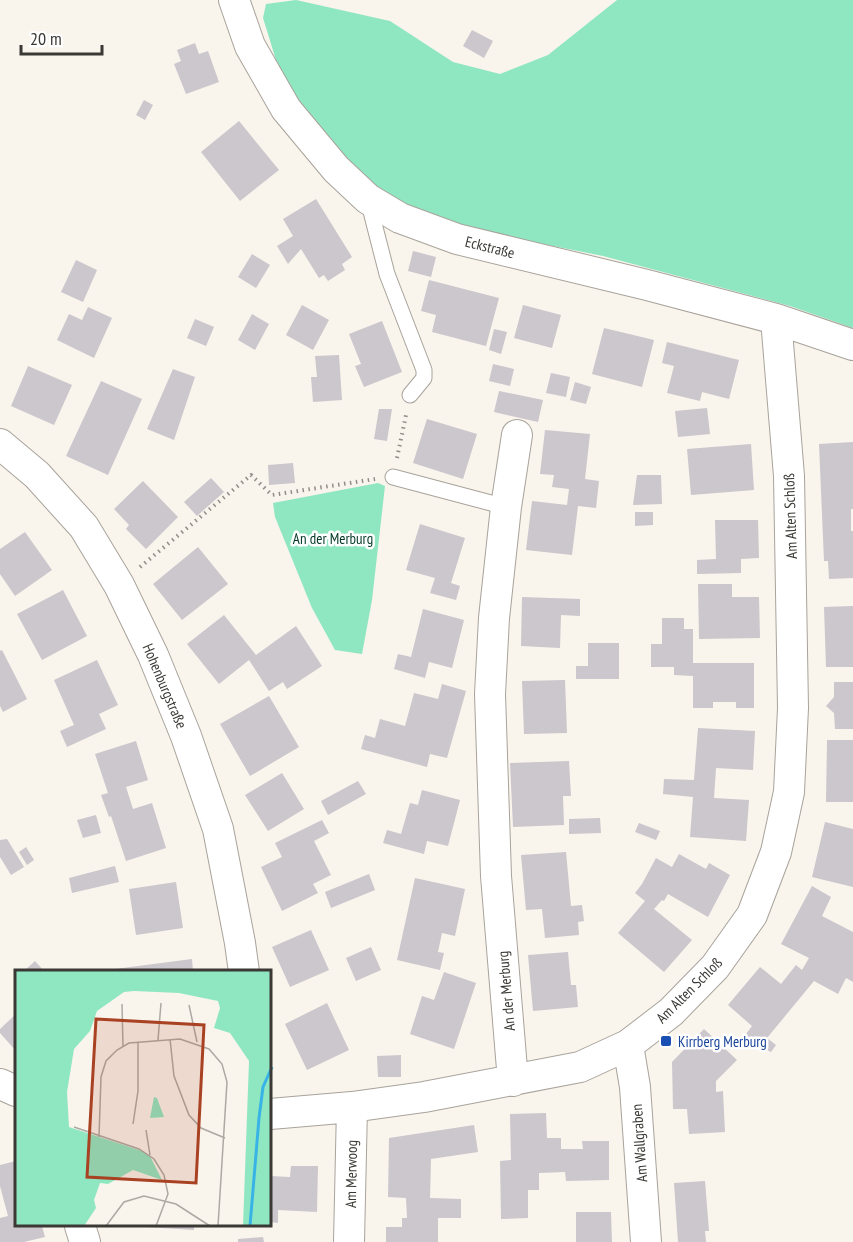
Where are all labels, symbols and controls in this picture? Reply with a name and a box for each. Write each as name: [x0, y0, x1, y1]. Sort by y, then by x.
scale bar: [21, 18, 102, 56]
text: 20 m: [30, 27, 62, 50]
street label: Eckstraße: [463, 232, 517, 262]
street label: Am Alten Schloß: [779, 473, 801, 559]
park label: An der Merburg: [293, 529, 373, 548]
street label: Hohenburgstraße: [139, 641, 191, 731]
street label: An der Merburg: [493, 950, 519, 1032]
street label: Am Alten Schloß: [652, 953, 726, 1027]
inset map: [15, 970, 272, 1227]
place label: Kirrberg Merburg: [678, 1032, 767, 1051]
marker: Kirrberg Merburg: [659, 1034, 673, 1048]
street label: Am Wallgraben: [627, 1103, 651, 1183]
street label: Am Merwoog: [341, 1140, 361, 1208]

